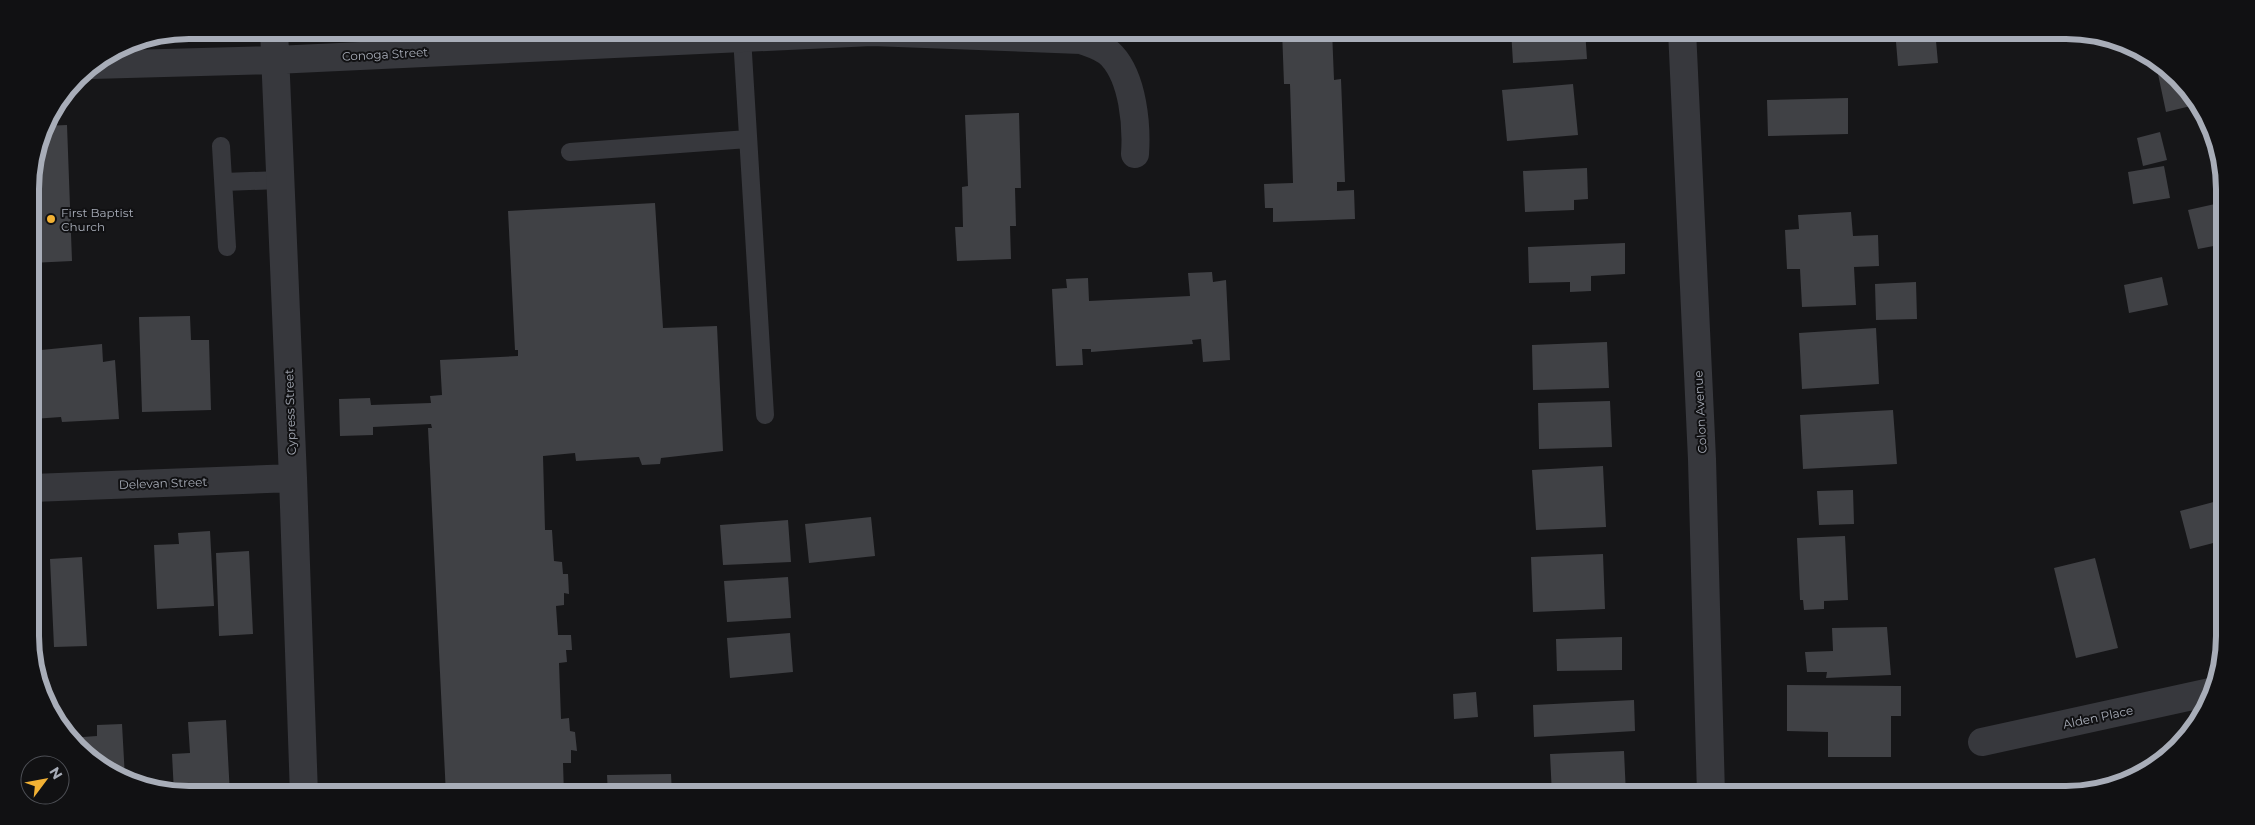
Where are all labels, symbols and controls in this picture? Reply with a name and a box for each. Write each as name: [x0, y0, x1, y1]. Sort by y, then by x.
street label: Conoga Street: [342, 44, 429, 64]
place label: First Baptist Church: [61, 205, 134, 234]
marker: First Baptist Church: [45, 213, 57, 225]
street label: Cypress Street: [281, 369, 299, 455]
street label: Colon Avenue: [1690, 370, 1710, 454]
street label: Delevan Street: [119, 474, 208, 492]
street label: Alden Place: [2062, 702, 2134, 732]
north arrow: [20, 755, 70, 805]
text: N: [45, 764, 67, 783]

